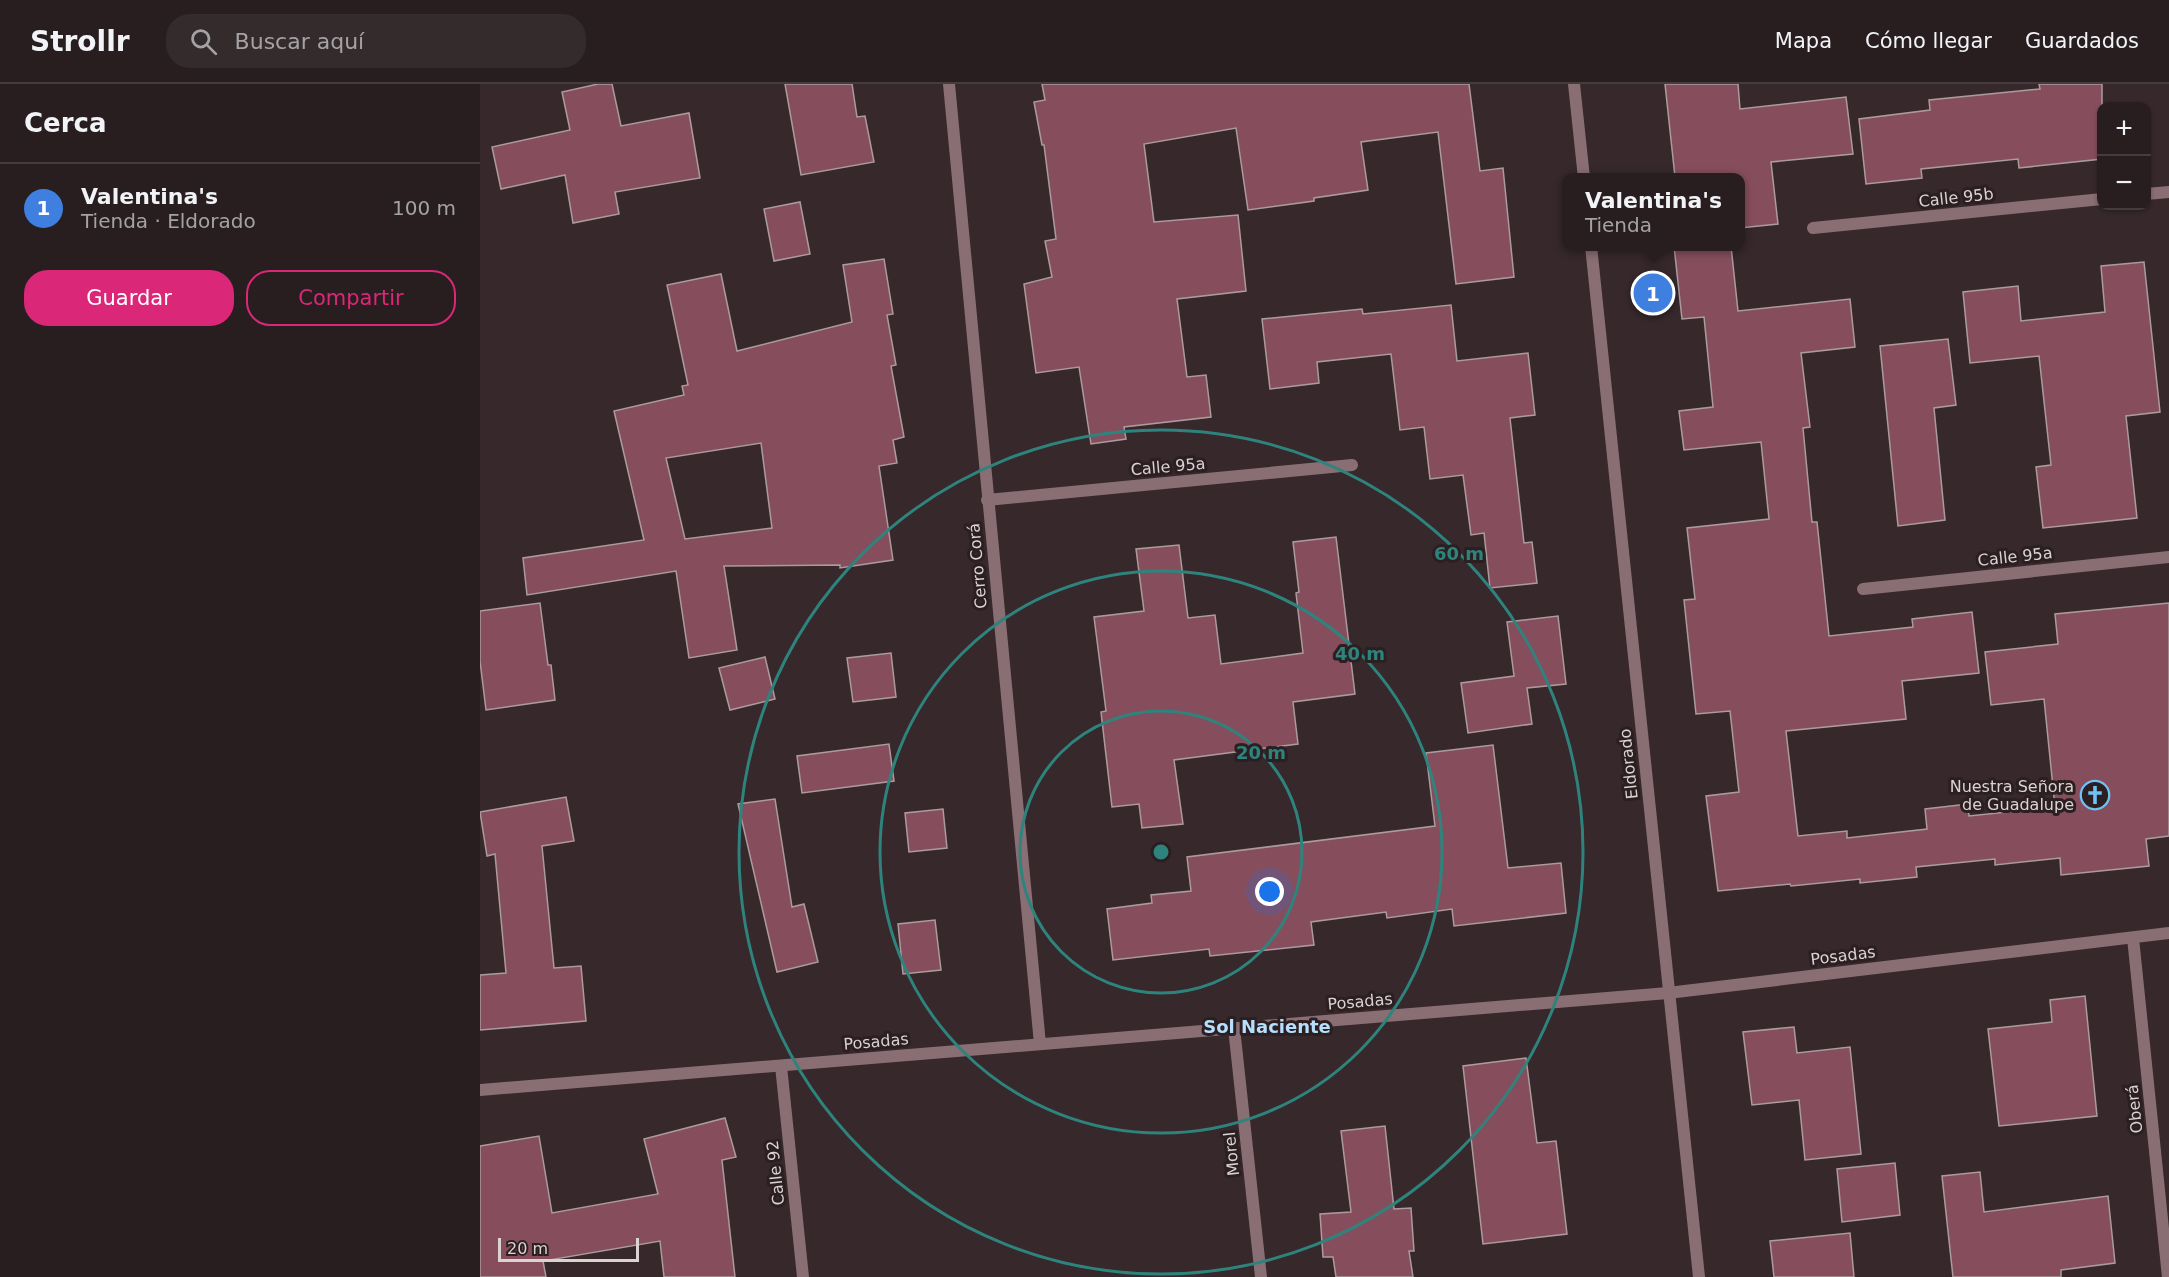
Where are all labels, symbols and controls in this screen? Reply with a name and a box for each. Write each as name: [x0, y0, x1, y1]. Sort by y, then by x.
search box: [166, 14, 586, 68]
text: Strollr: [30, 25, 130, 58]
icon: search: [187, 25, 220, 58]
text: Buscar aquí: [235, 29, 364, 54]
text: Mapa: [1775, 29, 1832, 53]
text: Cómo llegar: [1865, 29, 1992, 53]
text: Guardados: [2025, 29, 2139, 53]
map controls: [2097, 102, 2151, 210]
button: +: [2097, 102, 2151, 156]
text: Cerca: [24, 108, 107, 138]
button: −: [2097, 156, 2151, 210]
popup: [1562, 173, 1745, 251]
text: Valentina's: [81, 184, 218, 209]
street label: Calle 95b: [1918, 184, 1994, 211]
text: Valentina's: [1585, 188, 1722, 213]
text: 1: [37, 196, 50, 220]
text: 100 m: [392, 196, 456, 220]
text: Tienda · Eldorado: [81, 209, 256, 233]
text: Tienda: [1585, 213, 1652, 237]
button: Guardar: [24, 270, 234, 326]
button: Compartir: [246, 270, 456, 326]
pin: 1: [1634, 270, 1672, 316]
street label: Calle 95a: [1130, 454, 1206, 479]
street label: Cerro Corá: [964, 522, 991, 610]
text: 60 m: [1434, 543, 1484, 564]
street label: Calle 95a: [1977, 543, 2053, 570]
text: 40 m: [1335, 643, 1385, 664]
street label: Eldorado: [1615, 728, 1642, 800]
text: 20 m: [1236, 742, 1286, 763]
place label: Nuestra Señora de Guadalupe: [1950, 777, 2074, 814]
church icon: Nuestra Señora de Guadalupe: [2079, 779, 2111, 811]
centre of rings: [1151, 842, 1171, 862]
your location: [1255, 877, 1284, 906]
street label: Posadas: [1809, 942, 1877, 969]
street label: Posadas: [1327, 989, 1393, 1014]
district label: Sol Naciente: [1203, 1016, 1331, 1037]
street label: Posadas: [843, 1029, 909, 1054]
street label: Oberá: [2122, 1084, 2147, 1134]
street label: Morel: [1220, 1131, 1243, 1177]
street label: Calle 92: [763, 1140, 788, 1206]
scale bar: [498, 1235, 639, 1262]
text: 20 m: [507, 1239, 548, 1258]

